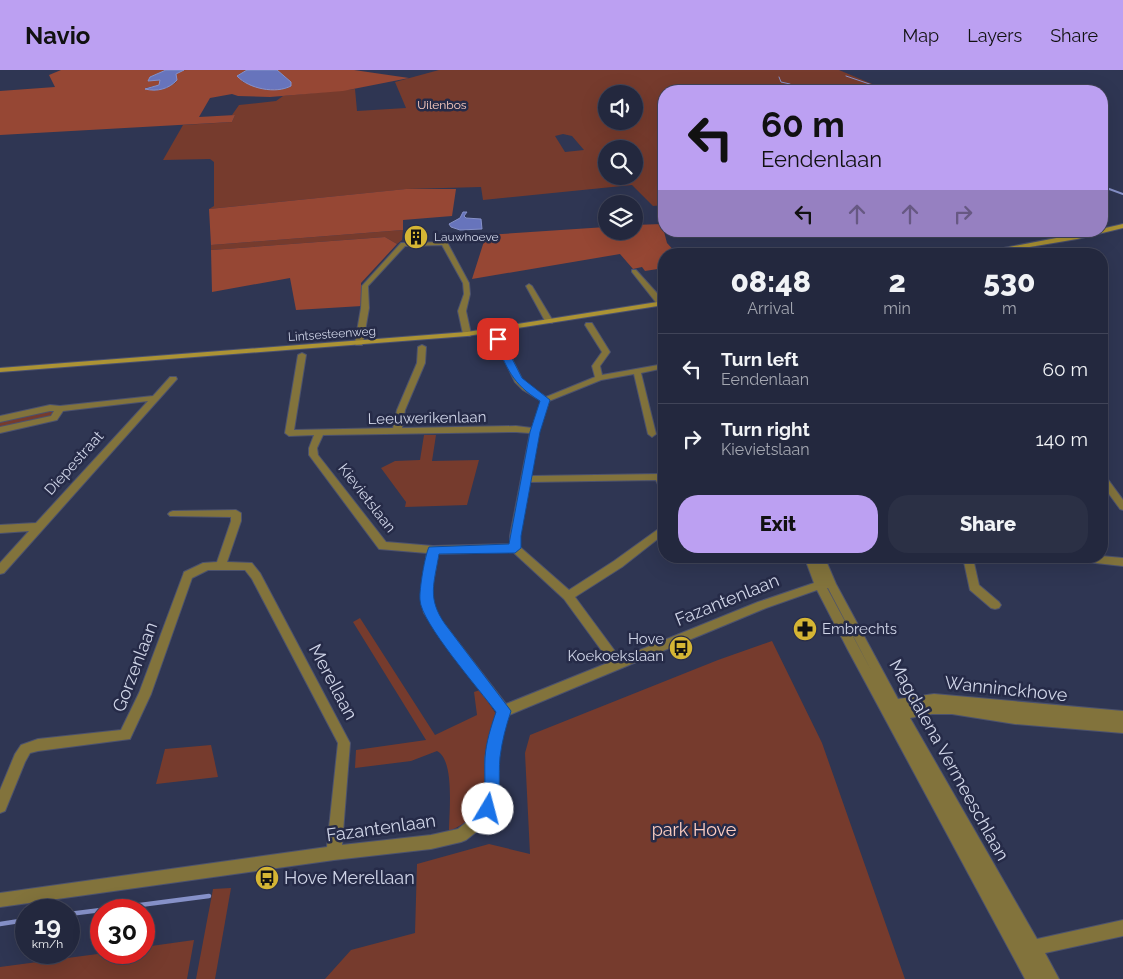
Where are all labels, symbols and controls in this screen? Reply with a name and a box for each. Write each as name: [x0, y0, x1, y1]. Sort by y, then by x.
text: Navio: [25, 21, 90, 50]
text: Map: [903, 25, 939, 46]
text: Layers: [967, 25, 1022, 46]
text: Share: [1050, 25, 1098, 46]
map controls: [598, 85, 643, 240]
button: sound: [598, 85, 643, 130]
park label: Uilenbos: [417, 98, 467, 112]
text: 60 m: [761, 104, 845, 145]
icon: left: [678, 105, 743, 170]
button: search: [598, 140, 643, 185]
text: Eendenlaan: [761, 146, 882, 172]
button: layers: [598, 195, 643, 240]
icon: left: [790, 200, 818, 228]
icon: ahead: [843, 200, 871, 228]
icon: ahead: [896, 200, 924, 228]
icon: right: [949, 200, 977, 228]
building icon: Lauwhoeve: [403, 224, 429, 250]
place label: Lauwhoeve: [434, 230, 499, 244]
text: 08:48: [730, 264, 811, 299]
text: 2: [888, 264, 906, 299]
text: 530: [983, 264, 1036, 299]
text: Arrival: [747, 299, 794, 318]
text: min: [883, 299, 911, 318]
text: m: [1002, 299, 1017, 318]
pin: [477, 318, 519, 360]
street label: Lintsesteenweg: [288, 324, 376, 344]
icon: arrive: [484, 325, 512, 353]
text: Turn left: [721, 348, 798, 370]
icon: left: [678, 355, 706, 383]
text: 60 m: [1043, 358, 1088, 380]
text: Eendenlaan: [721, 370, 809, 389]
street label: Leeuwerikenlaan: [368, 408, 486, 428]
text: Turn right: [721, 418, 810, 440]
icon: right: [678, 425, 706, 453]
street label: Diepestraat: [41, 427, 107, 499]
text: 140 m: [1036, 428, 1088, 450]
text: Kievietslaan: [721, 440, 810, 459]
street label: Kievietslaan: [334, 460, 400, 536]
button: Exit: [678, 495, 878, 553]
button: Share: [888, 495, 1088, 553]
street label: Fazantenlaan: [672, 569, 782, 630]
pharmacy icon: Embrechts: [792, 616, 818, 642]
street label: Gorzenlaan: [108, 619, 161, 715]
place label: Embrechts: [822, 620, 897, 638]
place label: Hove Koekoekslaan: [567, 630, 664, 665]
bus stop icon: Hove Koekoekslaan: [668, 635, 694, 661]
street label: Merellaan: [305, 640, 362, 723]
street label: Magdalena Vermeeschlaan: [885, 655, 1014, 864]
street label: Wanninckhove: [944, 672, 1069, 705]
position arrow: [461, 782, 513, 834]
street label: Fazantenlaan: [325, 809, 437, 846]
park label: park Hove: [652, 819, 737, 840]
bus stop icon: Hove Merellaan: [254, 865, 280, 891]
place label: Hove Merellaan: [284, 867, 415, 888]
speed limit sign: 30: [90, 899, 155, 964]
text: 19: [34, 910, 61, 940]
text: km/h: [32, 937, 63, 951]

